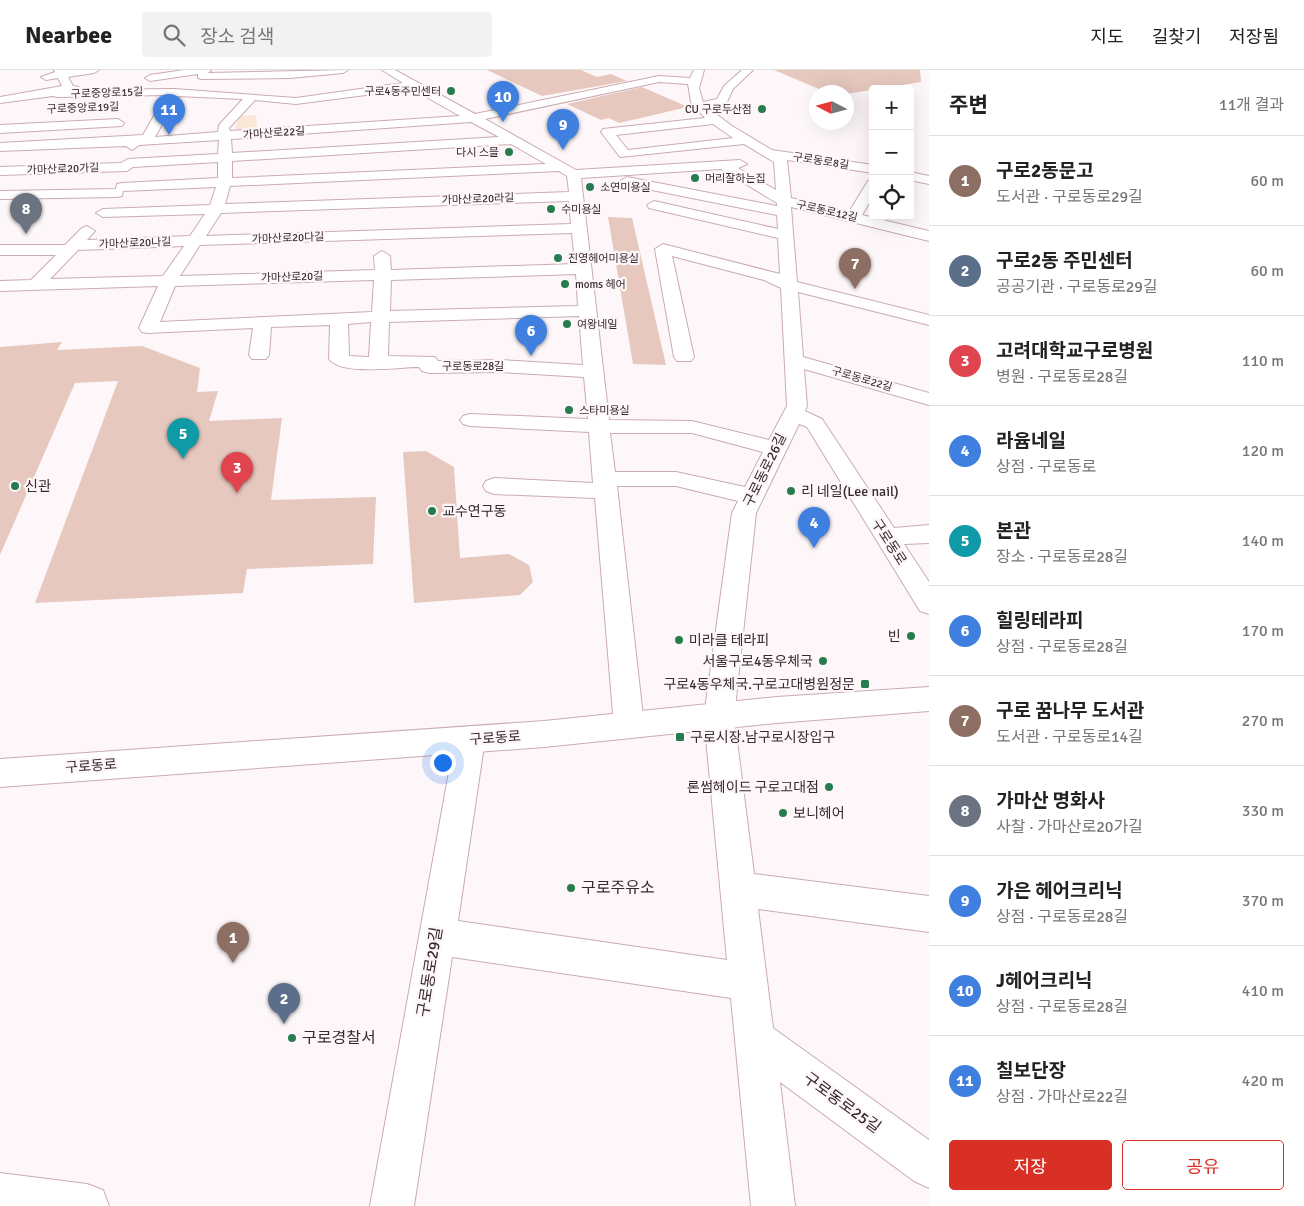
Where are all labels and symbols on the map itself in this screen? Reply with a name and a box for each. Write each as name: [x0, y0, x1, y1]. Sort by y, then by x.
pin: 10: [487, 81, 519, 122]
street label: 구로중앙로15길: [70, 85, 144, 101]
place label: 구로4동주민센터: [364, 85, 441, 98]
marker: 구로4동주민센터: [445, 85, 457, 97]
north arrow: [809, 85, 854, 130]
pin: 11: [153, 94, 185, 135]
street label: 구로중앙로19길: [46, 100, 120, 116]
place label: CU 구로두산점: [685, 103, 752, 116]
marker: CU 구로두산점: [756, 103, 768, 115]
pin: 9: [547, 109, 579, 150]
street label: 가마산로22길: [242, 124, 306, 142]
place label: 다시 스믈: [456, 146, 499, 159]
marker: 다시 스믈: [503, 146, 515, 158]
street label: 구로동로8길: [792, 150, 850, 172]
street label: 가마산로20가길: [26, 161, 100, 177]
marker: 머리잘하는집: [689, 172, 701, 184]
place label: 머리잘하는집: [705, 172, 766, 185]
marker: 소연미용실: [584, 181, 596, 193]
place label: 소연미용실: [600, 181, 651, 194]
street label: 가마산로20라길: [441, 191, 515, 207]
pin: 8: [10, 193, 42, 234]
street label: 구로동로12길: [795, 198, 859, 224]
marker: 수미용실: [545, 203, 557, 215]
place label: 수미용실: [561, 203, 601, 216]
street label: 가마산로20다길: [251, 230, 325, 246]
street label: 가마산로20나길: [98, 235, 172, 251]
pin: 7: [839, 248, 871, 289]
marker: 진영헤어미용실: [552, 252, 564, 264]
place label: 진영헤어미용실: [568, 252, 639, 265]
street label: 가마산로20길: [261, 269, 323, 285]
marker: moms 헤어: [559, 278, 571, 290]
place label: moms 헤어: [575, 278, 626, 291]
pin: 6: [515, 315, 547, 356]
marker: 여왕네일: [561, 318, 573, 330]
place label: 여왕네일: [577, 318, 617, 331]
street label: 구로동로28길: [442, 360, 504, 373]
street label: 구로동로22길: [830, 364, 894, 394]
marker: 스타미용실: [563, 404, 575, 416]
place label: 스타미용실: [579, 404, 630, 417]
pin: 5: [167, 418, 199, 459]
street label: 구로동로26길: [740, 431, 790, 509]
pin: 3: [221, 452, 253, 493]
place label: 신관: [25, 478, 51, 495]
marker: 신관: [9, 480, 21, 492]
place label: 리 네일(Lee nail): [801, 483, 899, 500]
marker: 리 네일(Lee nail): [785, 485, 797, 497]
place label: 교수연구동: [442, 503, 507, 520]
marker: 교수연구동: [426, 505, 438, 517]
pin: 4: [798, 507, 830, 548]
street label: 구로동로: [868, 516, 910, 568]
place label: 빈: [888, 628, 901, 645]
marker: 빈: [905, 630, 917, 642]
place label: 미라클 테라피: [689, 632, 769, 649]
marker: 미라클 테라피: [673, 634, 685, 646]
place label: 서울구로4동우체국: [702, 653, 813, 670]
marker: 서울구로4동우체국: [817, 655, 829, 667]
place label: 구로4동우체국.구로고대병원정문: [663, 676, 855, 693]
marker: 구로4동우체국.구로고대병원정문: [859, 678, 871, 690]
street label: 구로동로: [469, 728, 521, 748]
place label: 구로시장.남구로시장입구: [690, 729, 835, 746]
marker: 구로시장.남구로시장입구: [674, 731, 686, 743]
your location: [430, 750, 456, 776]
street label: 구로동로: [65, 756, 117, 776]
place label: 론썸헤이드 구로고대점: [687, 779, 819, 796]
marker: 론썸헤이드 구로고대점: [823, 781, 835, 793]
place label: 보니헤어: [793, 805, 845, 822]
marker: 보니헤어: [777, 807, 789, 819]
place label: 구로주유소: [581, 878, 655, 898]
marker: 구로주유소: [565, 882, 577, 894]
pin: 1: [217, 922, 249, 963]
street label: 구로동로29길: [413, 926, 447, 1018]
pin: 2: [268, 983, 300, 1024]
place label: 구로경찰서: [302, 1028, 376, 1048]
marker: 구로경찰서: [286, 1032, 298, 1044]
street label: 구로동로25길: [799, 1068, 885, 1138]

